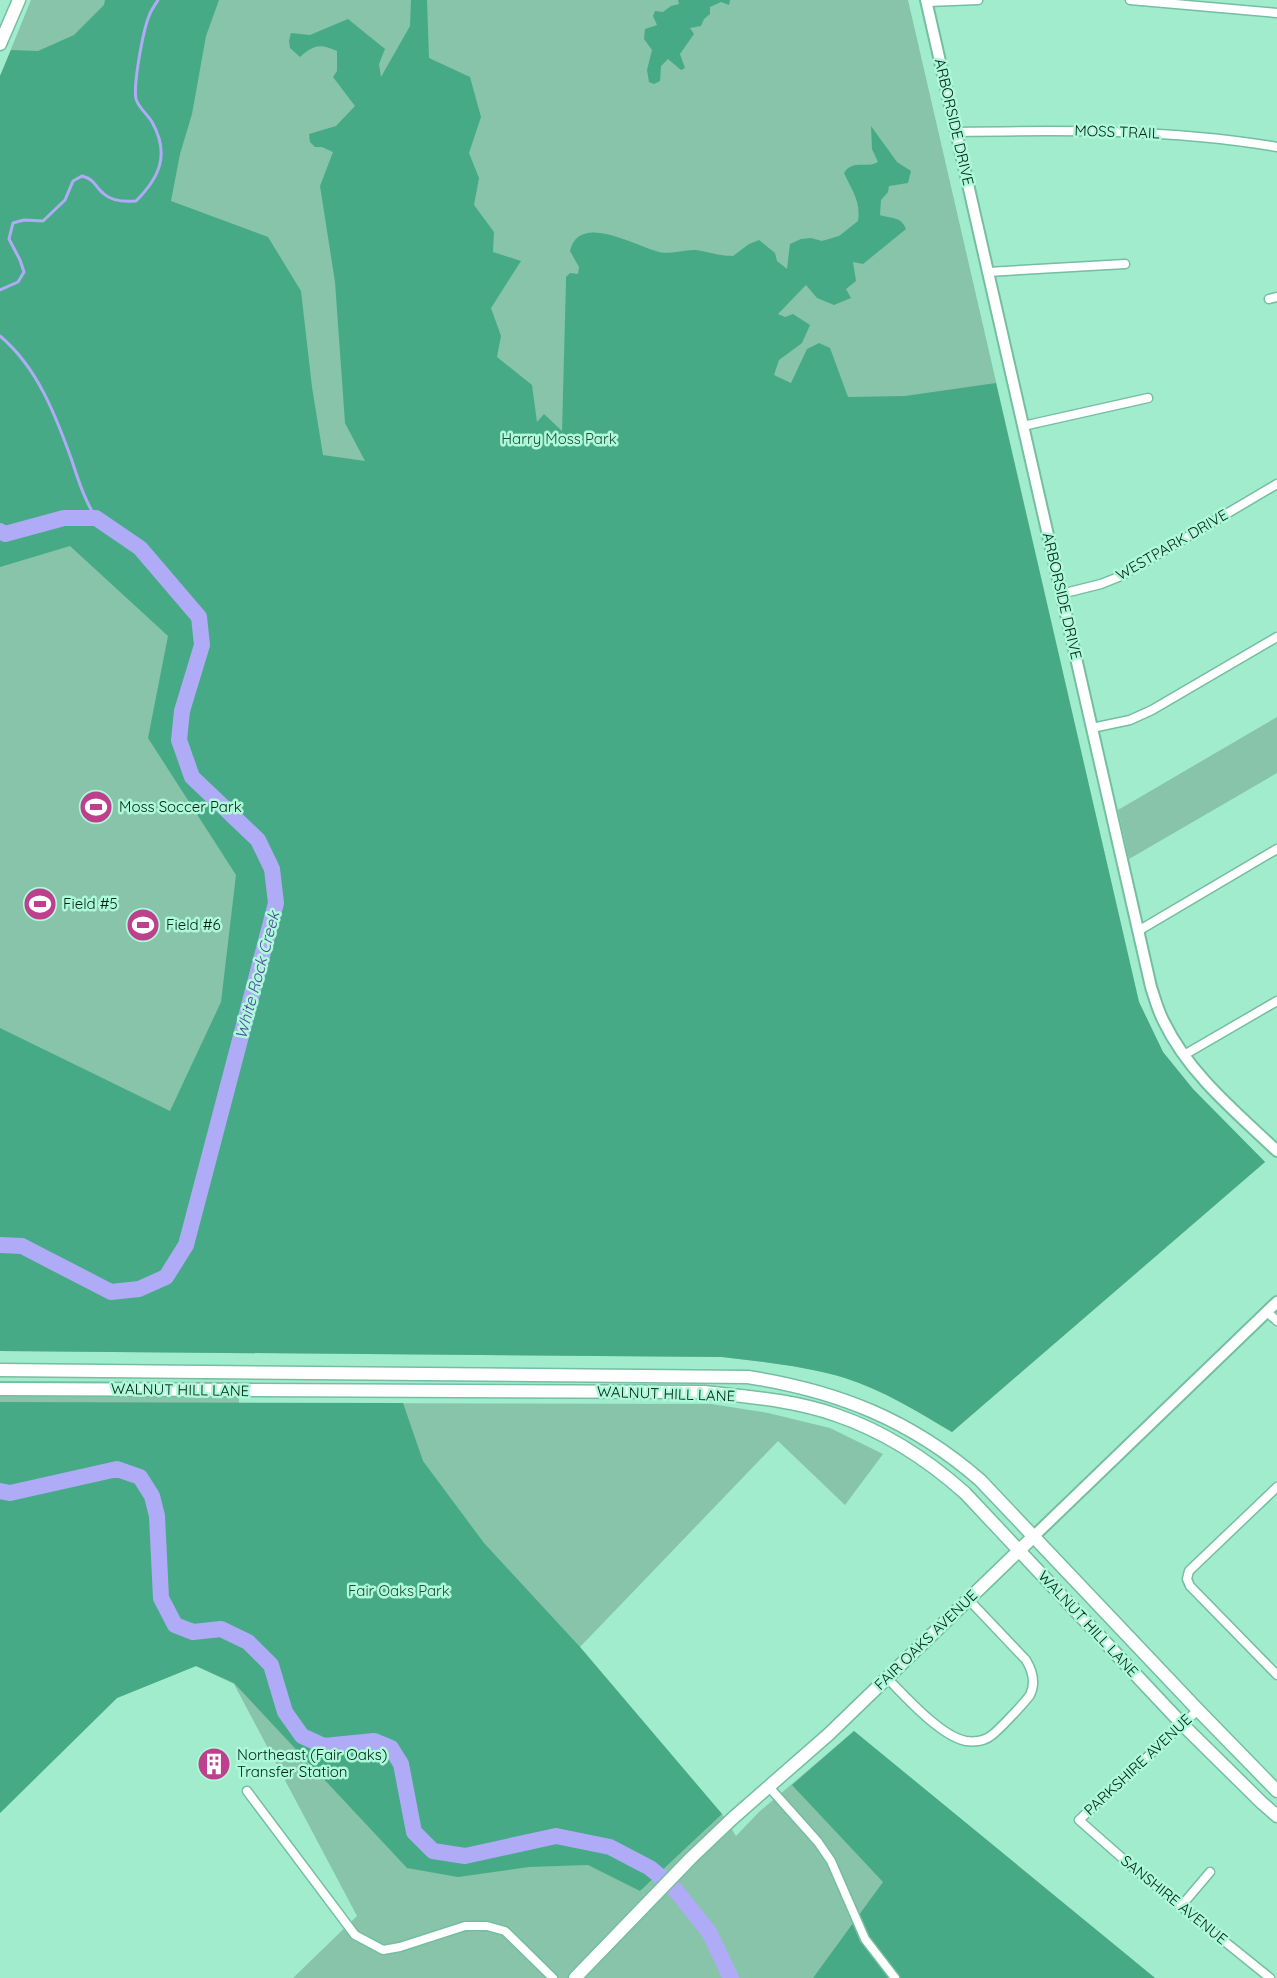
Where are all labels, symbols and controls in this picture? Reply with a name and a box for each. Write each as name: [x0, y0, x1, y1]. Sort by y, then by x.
street label: ARBORSIDE DRIVE: [931, 57, 978, 187]
street label: MOSS TRAIL: [1074, 121, 1160, 142]
park label: Harry Moss Park: [501, 429, 617, 448]
street label: WESTPARK DRIVE: [1112, 505, 1231, 584]
street label: ARBORSIDE DRIVE: [1039, 531, 1086, 661]
sports icon: Moss Soccer Park: [78, 789, 114, 825]
place label: Moss Soccer Park: [119, 797, 242, 816]
sports icon: Field #5: [22, 886, 58, 922]
place label: Field #5: [63, 894, 118, 913]
sports icon: Field #6: [125, 907, 161, 943]
water label: White Rock Creek: [230, 908, 284, 1041]
place label: Field #6: [166, 915, 221, 934]
street label: WALNUT HILL LANE: [111, 1379, 249, 1400]
street label: WALNUT HILL LANE: [597, 1382, 735, 1405]
street label: WALNUT HILL LANE: [1034, 1567, 1142, 1681]
park label: Fair Oaks Park: [348, 1581, 450, 1600]
street label: FAIR OAKS AVENUE: [870, 1586, 981, 1694]
street label: PARKSHIRE AVENUE: [1080, 1710, 1196, 1820]
place label: Northeast (Fair Oaks) Transfer Station: [237, 1745, 387, 1781]
building icon: Northeast (Fair Oaks) Transfer Station: [196, 1746, 232, 1782]
street label: SANSHIRE AVENUE: [1117, 1851, 1231, 1948]

